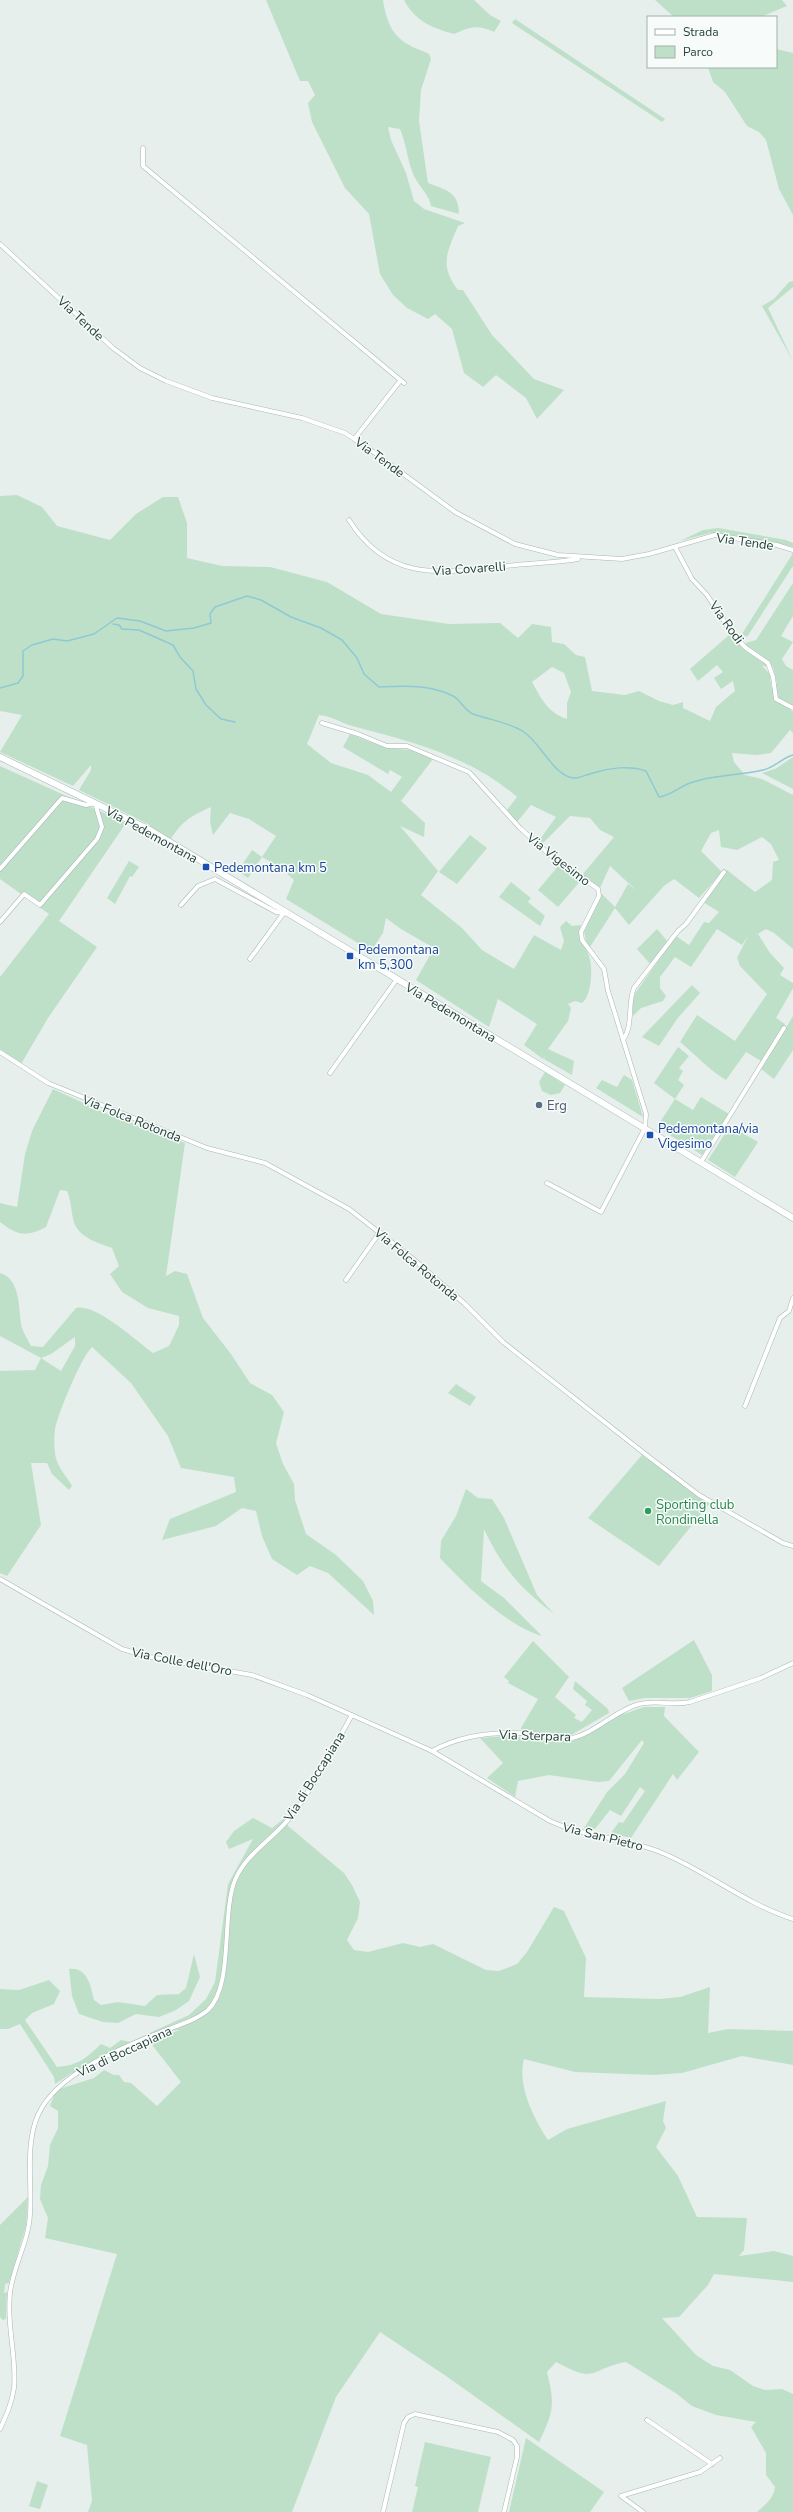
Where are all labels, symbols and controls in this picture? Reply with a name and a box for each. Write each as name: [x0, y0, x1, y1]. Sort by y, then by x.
legend: [647, 16, 777, 68]
text: Strada: [683, 24, 719, 40]
text: Parco: [683, 44, 713, 60]
street label: Via Tende: [52, 292, 108, 345]
street label: Via Tende: [350, 433, 408, 482]
street label: Via Tende: [714, 529, 775, 555]
street label: Via Covarelli: [431, 557, 506, 581]
street label: Via Rodi: [704, 597, 748, 648]
street label: Via Pedemontana: [101, 802, 201, 868]
street label: Via Vigesimo: [522, 829, 594, 890]
place label: Pedemontana km 5: [214, 859, 327, 877]
marker: Pedemontana km 5: [201, 862, 211, 872]
place label: Pedemontana km 5,300: [358, 941, 439, 974]
marker: Pedemontana km 5,300: [345, 951, 355, 961]
street label: Via Pedemontana: [401, 978, 499, 1047]
street label: Via Folca Rotonda: [78, 1090, 184, 1147]
place label: Erg: [547, 1097, 567, 1115]
marker: Erg: [534, 1100, 544, 1110]
place label: Pedemontana/via Vigesimo: [657, 1120, 759, 1153]
marker: Pedemontana/via Vigesimo: [645, 1130, 655, 1140]
street label: Via Folca Rotonda: [369, 1223, 463, 1306]
place label: Sporting club Rondinella: [656, 1496, 734, 1529]
marker: Sporting club Rondinella: [643, 1506, 653, 1516]
street label: Via Colle dell'Oro: [129, 1643, 234, 1681]
street label: Via Sterpara: [498, 1726, 571, 1746]
street label: Via di Boccapiana: [279, 1728, 350, 1826]
street label: Via San Pietro: [560, 1818, 645, 1856]
street label: Via di Boccapiana: [73, 2022, 175, 2082]

